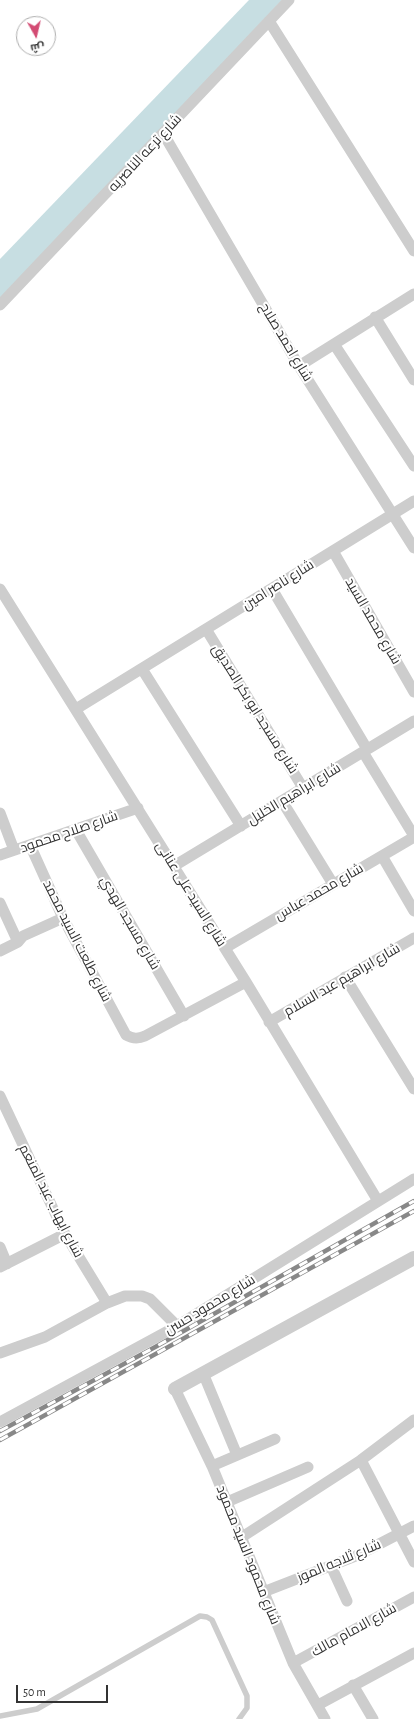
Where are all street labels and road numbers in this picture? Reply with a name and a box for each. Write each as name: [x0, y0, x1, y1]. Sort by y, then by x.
street label: شارع ترعه الناصريه: [105, 111, 185, 195]
street label: شارع احمد صلاح: [256, 299, 316, 385]
street label: شارع ناصر امين: [239, 556, 317, 614]
street label: شارع محمد السيد: [341, 575, 405, 667]
street label: شارع مسجد ابو بكر الصديق: [208, 641, 302, 777]
street label: شارع ابراهيم الخليل: [244, 760, 344, 828]
street label: شارع صلاح محمود: [18, 807, 120, 857]
street label: شارع السيد على عنانى: [152, 838, 230, 950]
street label: شارع محمد عباس: [272, 860, 366, 924]
street label: شارع مسجد الهدي: [96, 873, 164, 973]
street label: شارع طلعت السيد محمد: [39, 877, 115, 1005]
street label: شارع ابراهيم عبد السلام: [281, 940, 403, 1020]
street label: شارع ايهاب عبد المنعم: [15, 1141, 87, 1261]
street label: شارع محمود حسن: [162, 1271, 258, 1339]
street label: شارع محمود السيد محمود: [212, 1483, 284, 1627]
street label: شارع ثلاجه الموز: [294, 1536, 384, 1586]
street label: شارع الامام مالك: [308, 1600, 400, 1660]

